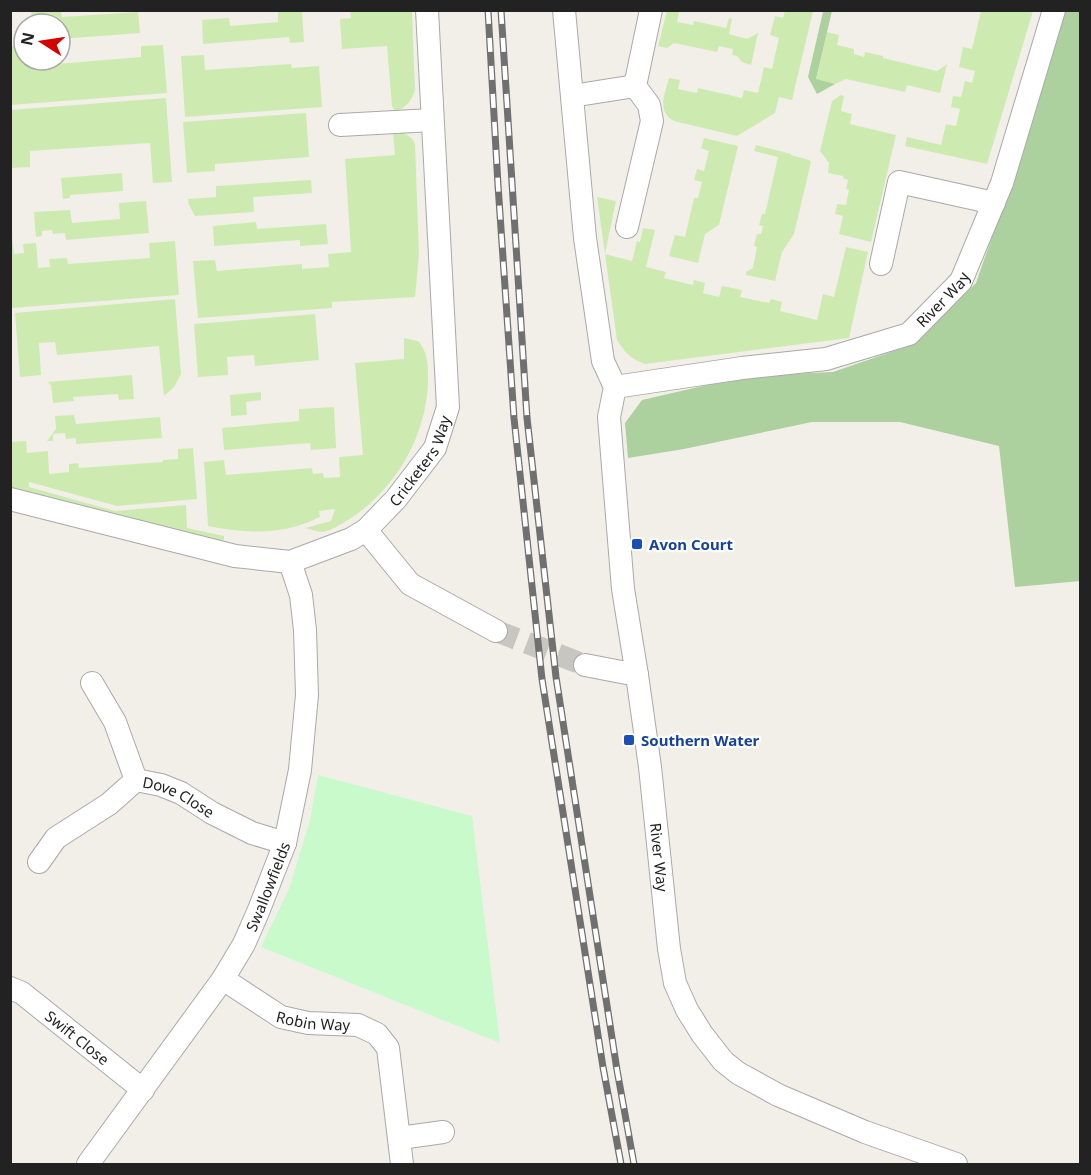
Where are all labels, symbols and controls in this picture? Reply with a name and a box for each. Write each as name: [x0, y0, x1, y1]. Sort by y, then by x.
north arrow: [12, 12, 72, 72]
text: N: [15, 30, 39, 48]
street label: River Way: [912, 269, 974, 331]
street label: Cricketers Way: [384, 413, 455, 511]
place label: Avon Court: [649, 534, 733, 554]
marker: Avon Court: [630, 537, 644, 551]
place label: Southern Water: [641, 730, 760, 750]
marker: Southern Water: [622, 733, 636, 747]
street label: Dove Close: [141, 772, 218, 822]
street label: River Way: [646, 822, 673, 893]
street label: Swallowfields: [241, 839, 294, 934]
street label: Swift Close: [41, 1006, 114, 1069]
street label: Robin Way: [274, 1006, 351, 1035]

